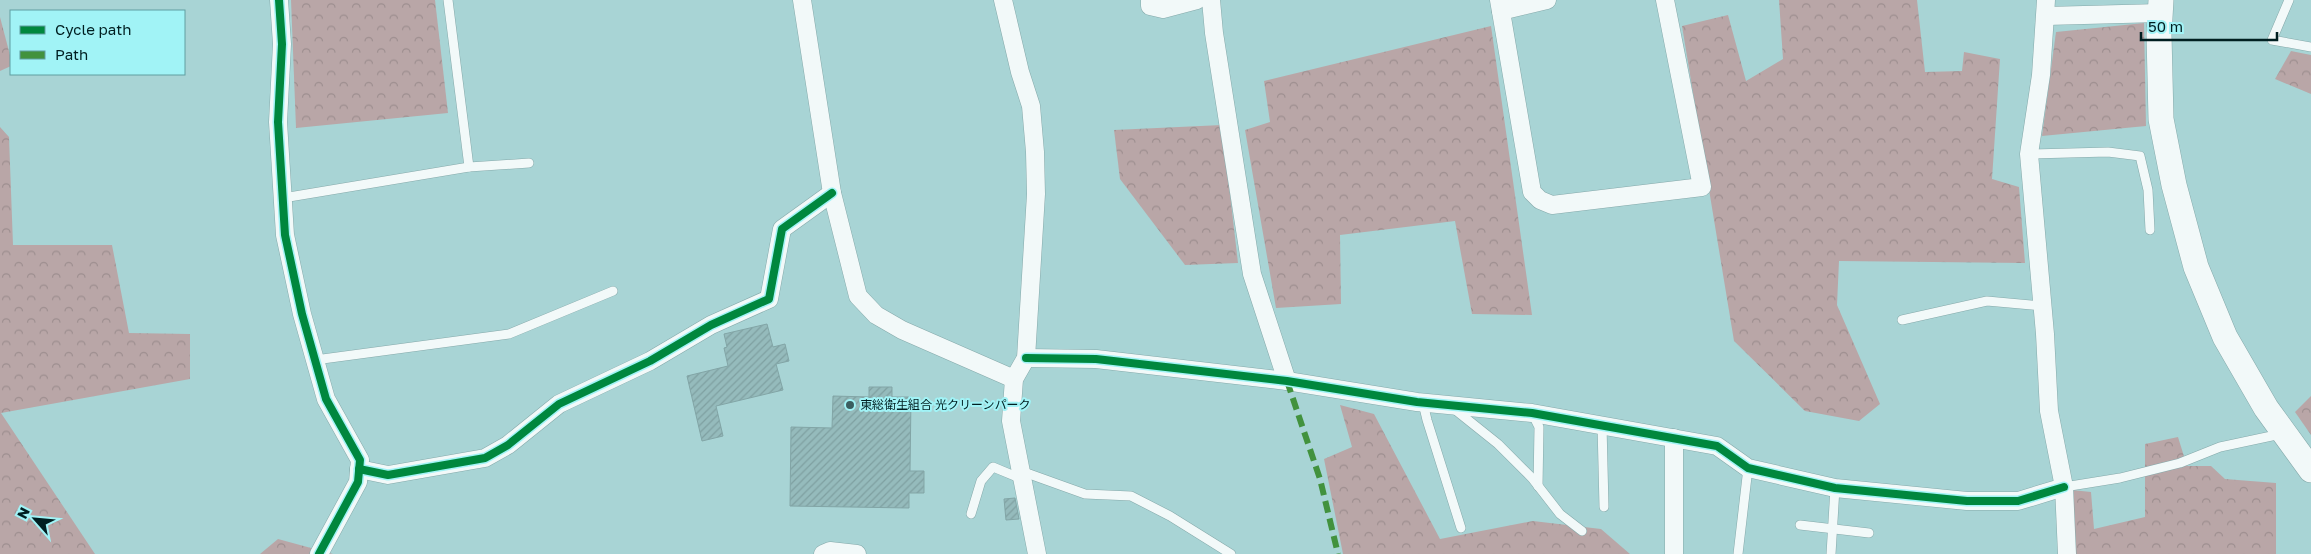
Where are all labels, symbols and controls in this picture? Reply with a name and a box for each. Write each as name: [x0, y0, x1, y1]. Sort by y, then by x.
legend: [10, 10, 185, 75]
scale bar: [2141, 10, 2277, 42]
text: 50 m: [2148, 17, 2183, 35]
text: Cycle path: [55, 20, 131, 38]
text: Path: [55, 45, 88, 63]
place label: 東総衛生組合 光クリーンパーク: [860, 397, 1030, 412]
marker: 東総衛生組合 光クリーンパーク: [844, 399, 856, 411]
north arrow: [10, 494, 60, 544]
text: N: [13, 504, 33, 521]

